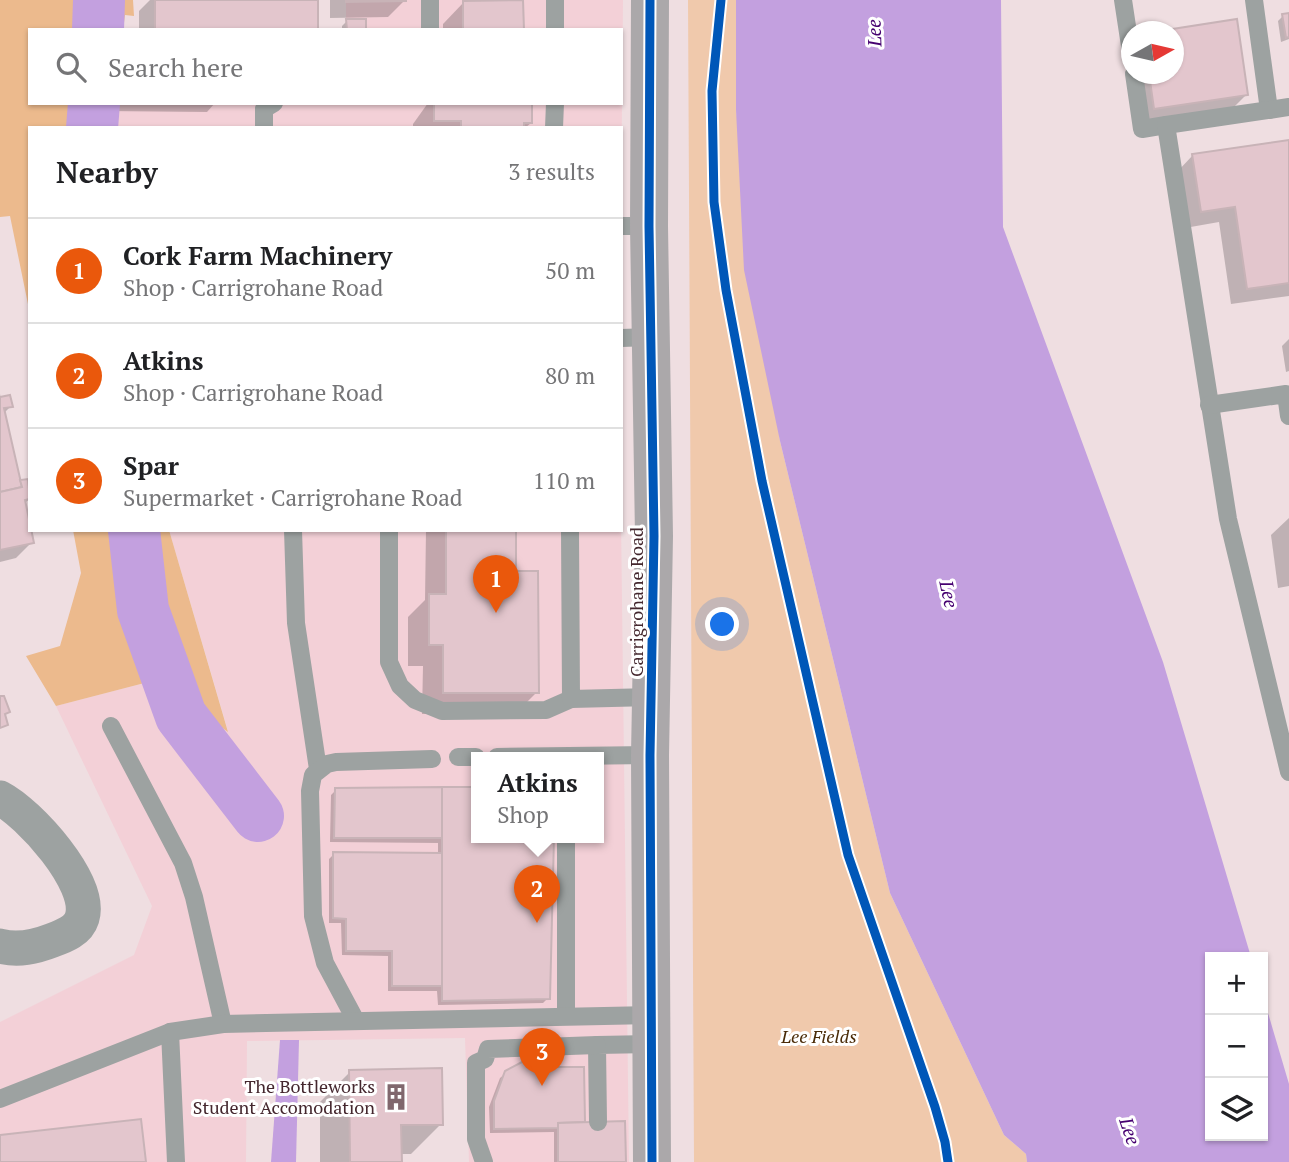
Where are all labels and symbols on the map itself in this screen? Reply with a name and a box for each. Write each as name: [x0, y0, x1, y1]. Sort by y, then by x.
water label: Lee: [861, 18, 887, 48]
north arrow: [1121, 21, 1184, 84]
street label: Carrigrohane Road: [624, 527, 648, 677]
pin: 1: [473, 555, 519, 613]
water label: Lee: [934, 577, 965, 610]
your location: [705, 607, 739, 641]
pin: 2: [514, 865, 560, 923]
park label: Lee Fields: [780, 1024, 857, 1048]
pin: 3: [519, 1028, 565, 1086]
place label: The Bottleworks Student Accomodation: [193, 1074, 375, 1119]
building icon: The Bottleworks Student Accomodation: [381, 1082, 411, 1112]
water label: Lee: [1114, 1113, 1147, 1148]

